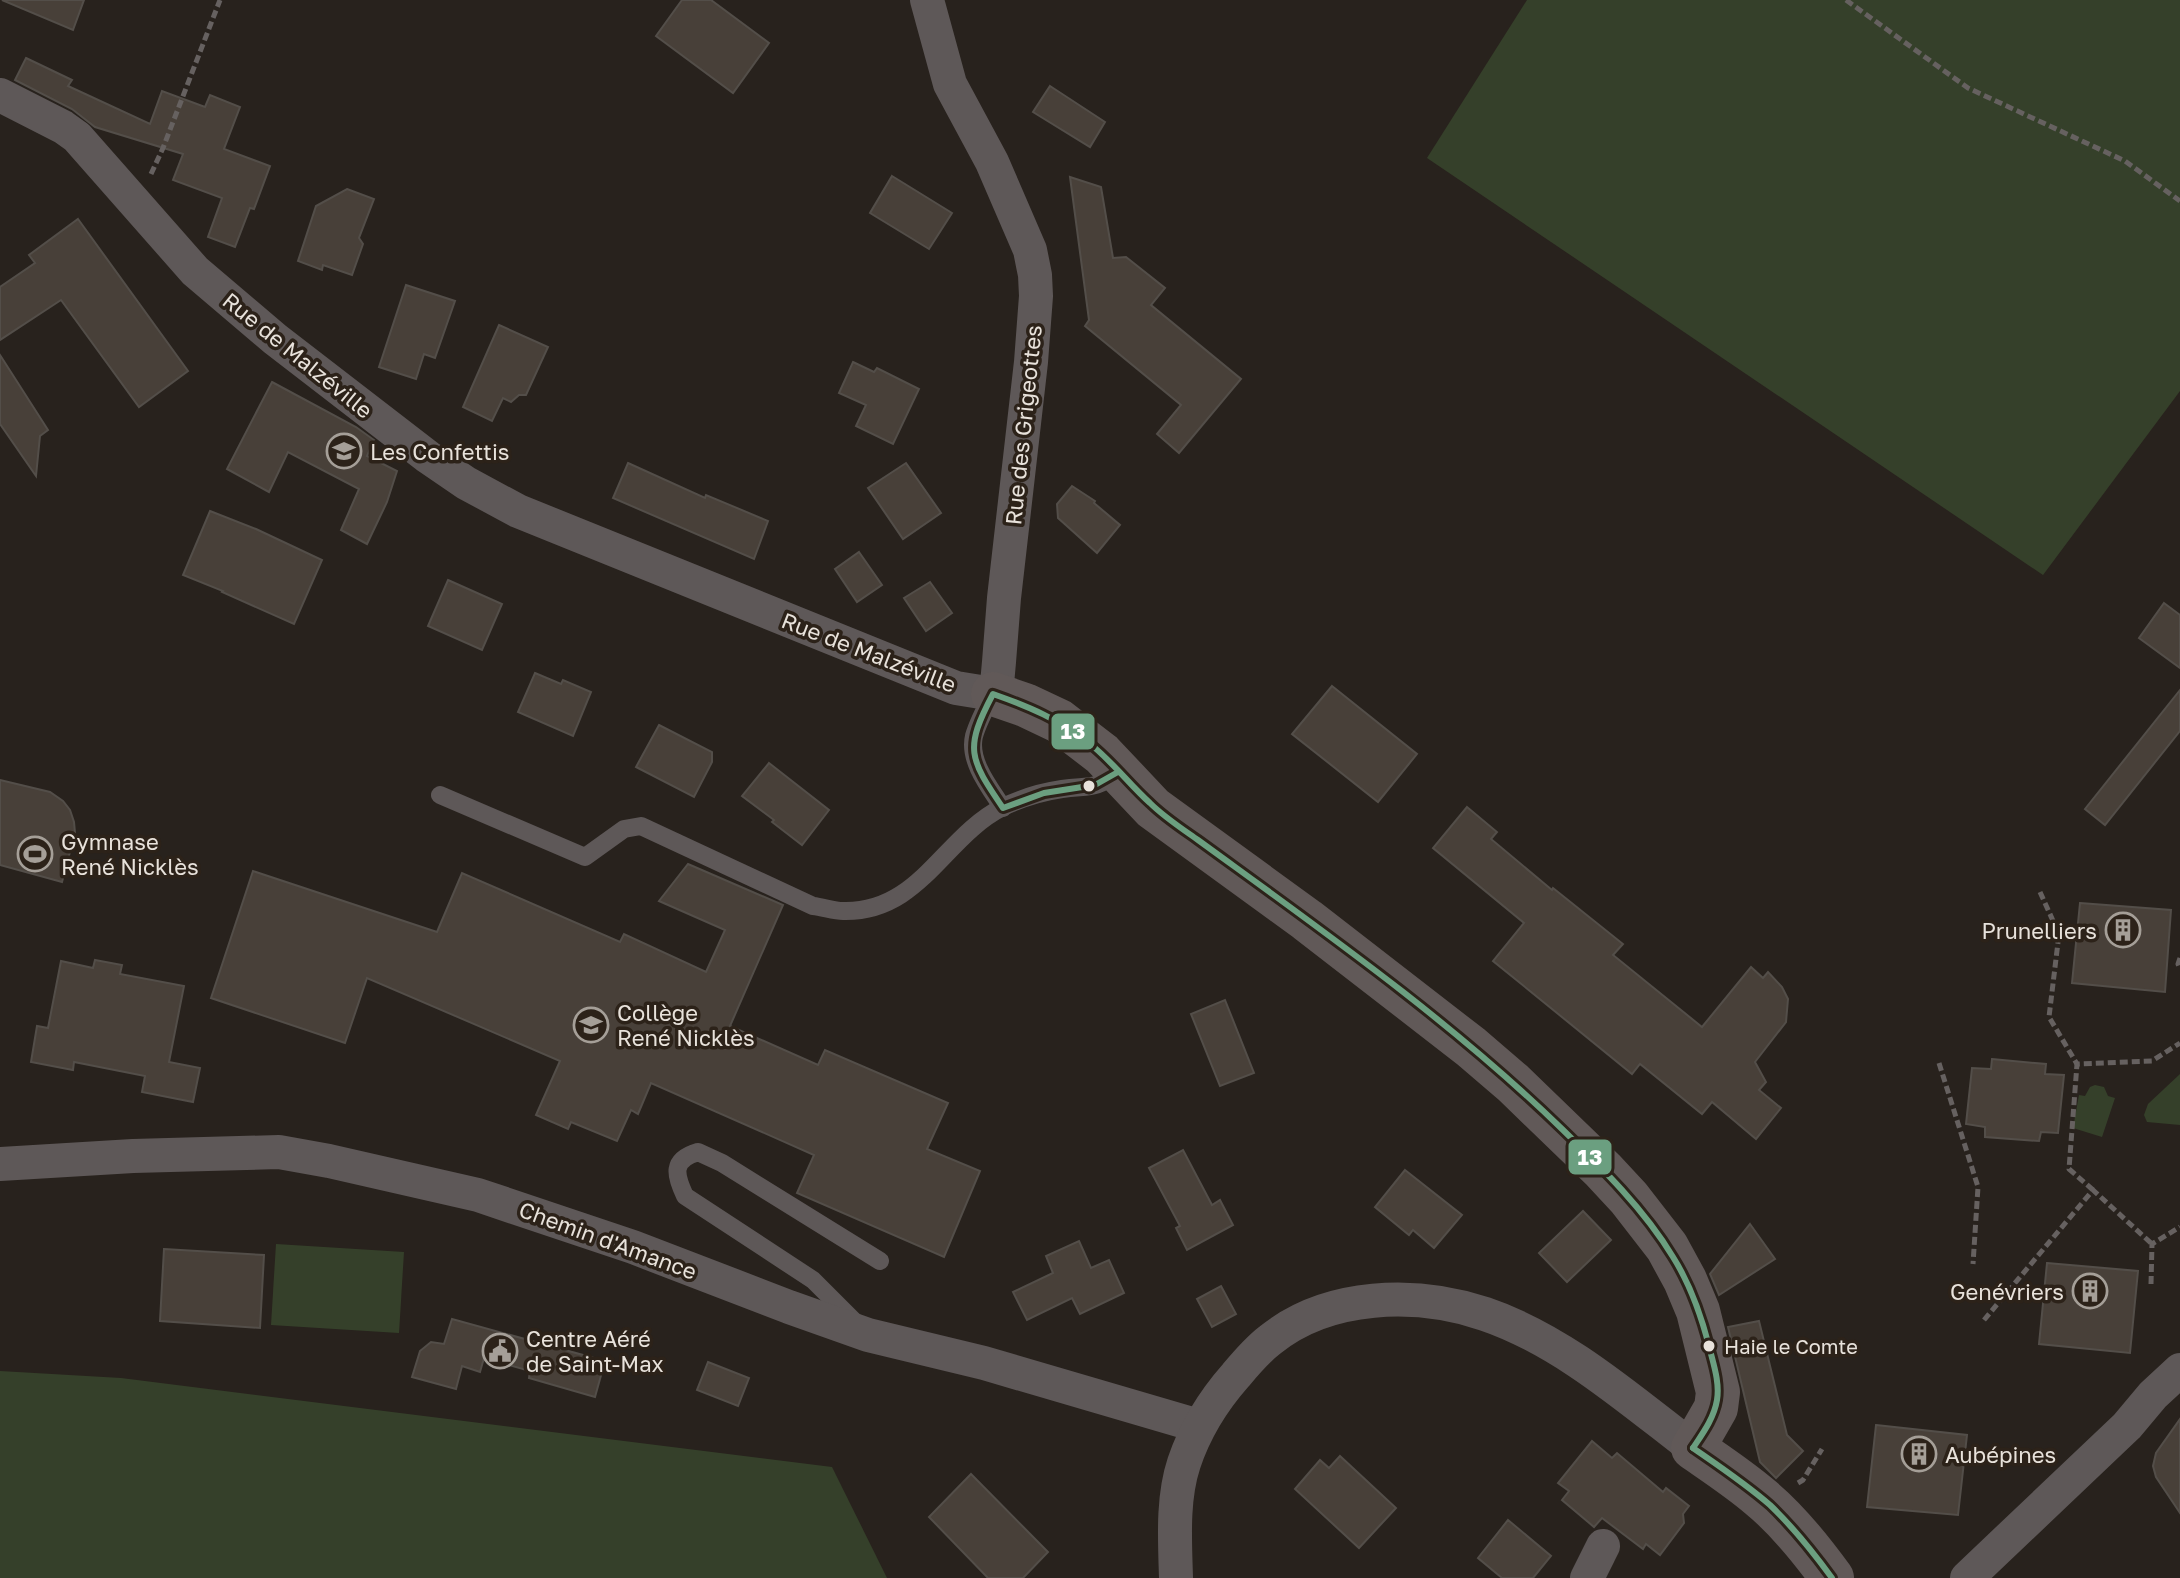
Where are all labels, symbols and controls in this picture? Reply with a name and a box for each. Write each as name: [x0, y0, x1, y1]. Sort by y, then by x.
street label: Rue de Malzéville: [218, 286, 378, 424]
street label: Rue des Grigeottes: [999, 324, 1047, 526]
school or university icon: Les Confettis: [325, 432, 363, 470]
place label: Les Confettis: [370, 438, 509, 465]
street label: Rue de Malzéville: [778, 606, 960, 698]
line badge: 13: [1050, 712, 1096, 751]
text: 13: [1061, 717, 1085, 744]
unlabelled marker: [1081, 778, 1097, 794]
place label: Gymnase René Nicklès: [61, 828, 199, 880]
sports icon: Gymnase René Nicklès: [16, 835, 54, 873]
building icon: Prunelliers: [2104, 911, 2142, 949]
place label: Prunelliers: [1981, 917, 2097, 944]
place label: Collège René Nicklès: [617, 999, 755, 1051]
school or university icon: Collège René Nicklès: [572, 1006, 610, 1044]
line badge: 13: [1567, 1138, 1613, 1176]
text: 13: [1578, 1143, 1602, 1170]
street label: Chemin d'Amance: [515, 1195, 701, 1285]
building icon: Genévriers: [2071, 1272, 2109, 1310]
place label: Genévriers: [1950, 1278, 2064, 1305]
place label: Centre Aéré de Saint-Max: [526, 1325, 664, 1377]
public building icon: Centre Aéré de Saint-Max: [481, 1332, 519, 1370]
place label: Haie le Comte: [1724, 1334, 1858, 1358]
marker: Haie le Comte: [1701, 1338, 1717, 1354]
building icon: Aubépines: [1900, 1435, 1938, 1473]
place label: Aubépines: [1945, 1441, 2056, 1468]

